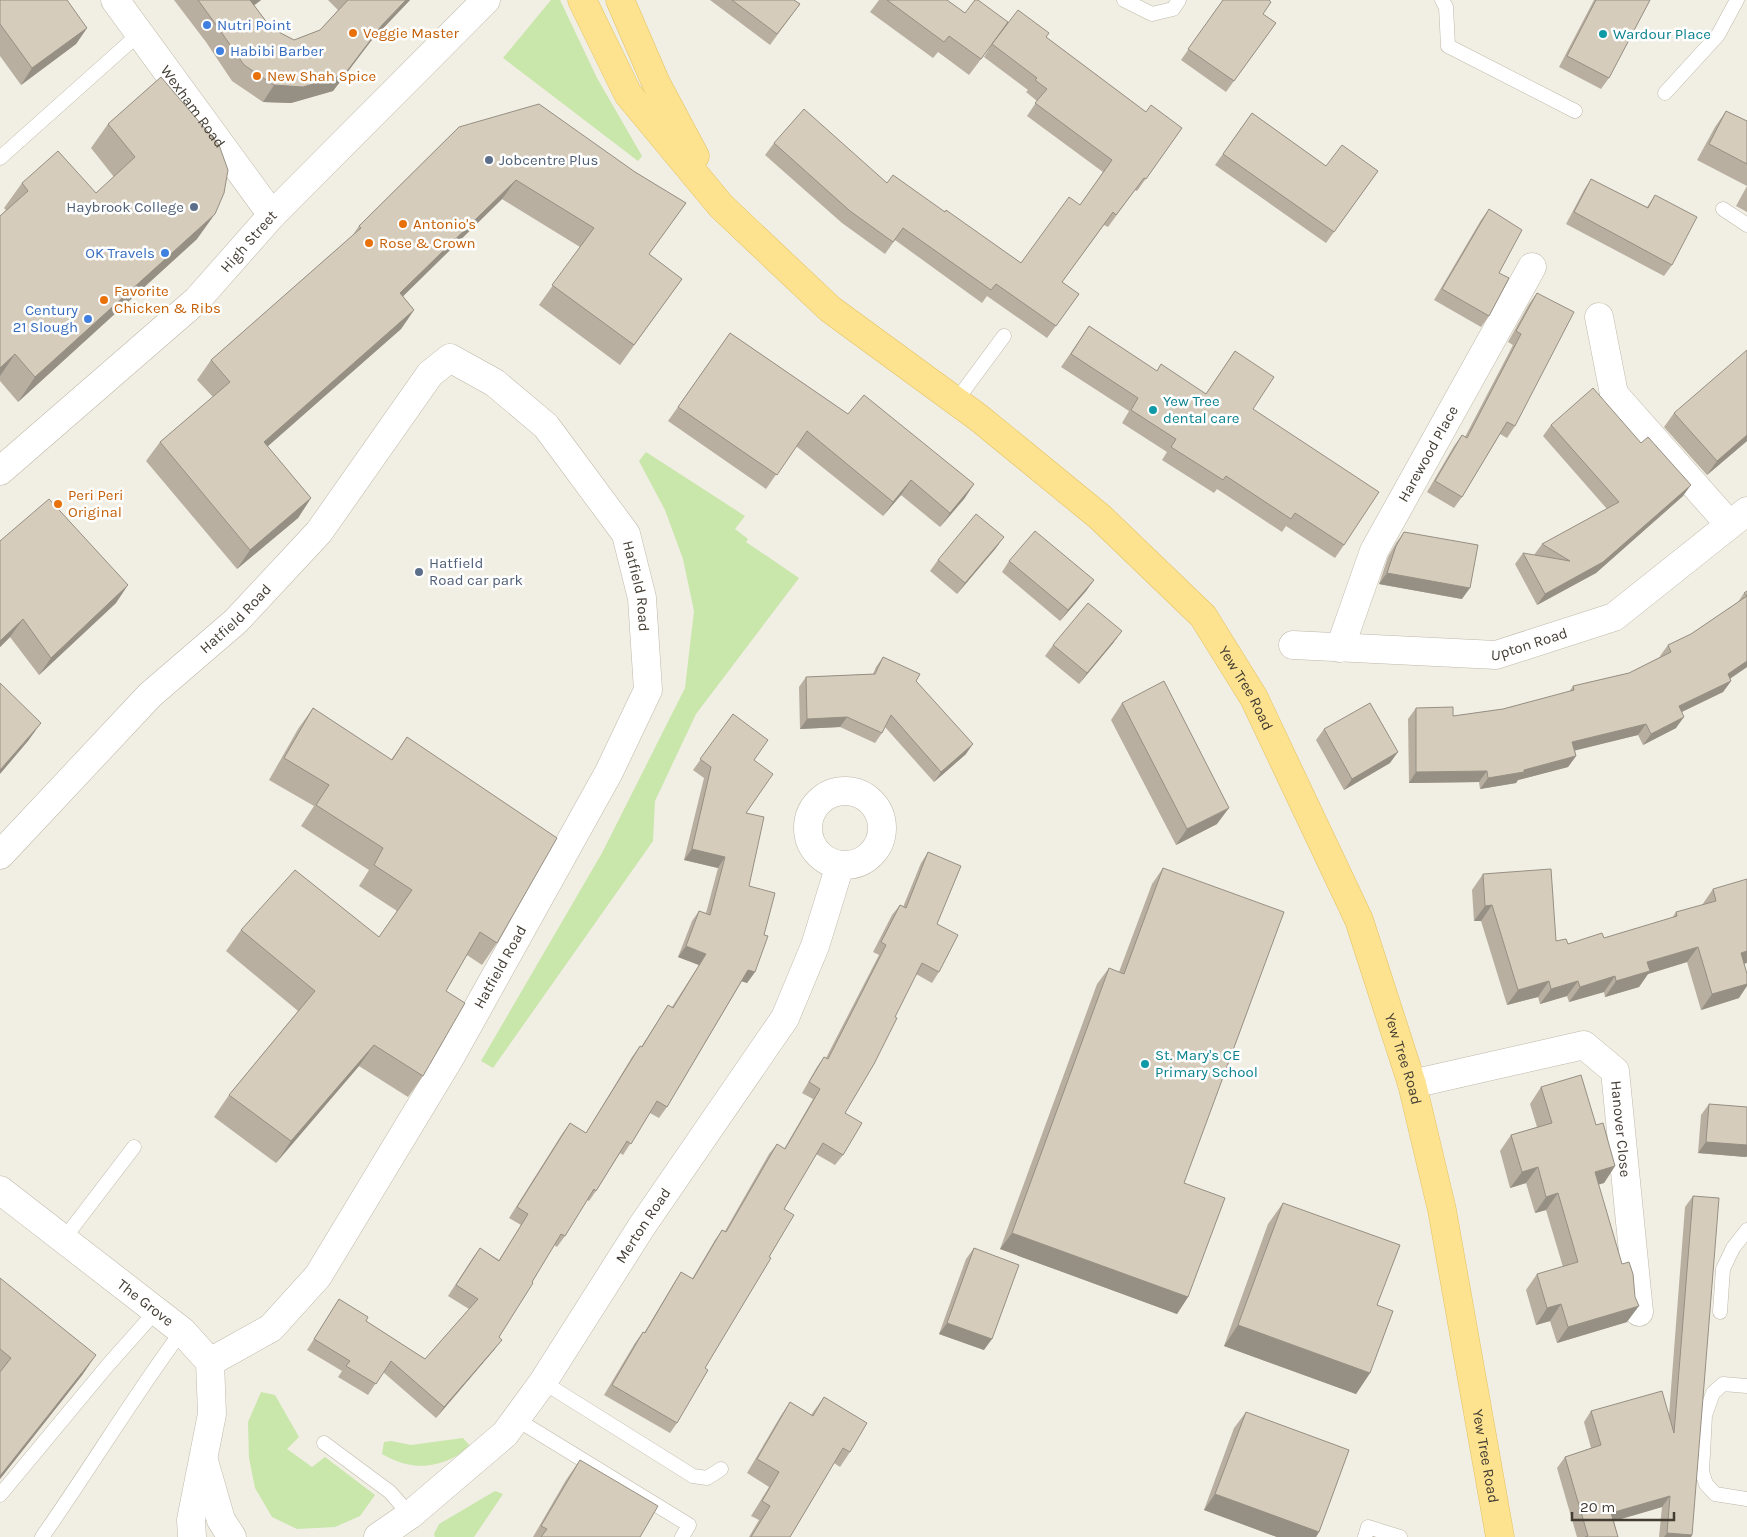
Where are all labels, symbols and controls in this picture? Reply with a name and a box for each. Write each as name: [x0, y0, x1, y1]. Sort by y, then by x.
place label: Nutri Point: [217, 16, 291, 34]
marker: Nutri Point: [201, 19, 213, 31]
place label: Veggie Master: [363, 24, 460, 42]
place label: Wardour Place: [1613, 25, 1711, 43]
marker: Veggie Master: [347, 27, 359, 39]
marker: Wardour Place: [1597, 28, 1609, 40]
place label: Habibi Barber: [230, 42, 324, 60]
marker: Habibi Barber: [214, 45, 226, 57]
street label: Wexham Road: [157, 62, 229, 151]
place label: New Shah Spice: [267, 67, 376, 85]
marker: New Shah Spice: [251, 70, 263, 82]
place label: Jobcentre Plus: [499, 151, 598, 169]
marker: Jobcentre Plus: [483, 154, 495, 166]
place label: Haybrook College: [66, 198, 184, 216]
marker: Haybrook College: [188, 201, 200, 213]
street label: High Street: [217, 206, 281, 276]
place label: Antonio's: [413, 215, 476, 233]
marker: Antonio's: [397, 218, 409, 230]
place label: Rose & Crown: [379, 234, 476, 252]
marker: Rose & Crown: [363, 237, 375, 249]
place label: OK Travels: [85, 244, 155, 262]
marker: OK Travels: [159, 247, 171, 259]
place label: Favorite Chicken & Ribs: [114, 282, 221, 317]
marker: Favorite Chicken & Ribs: [98, 294, 110, 306]
place label: Century 21 Slough: [13, 301, 78, 336]
marker: Century 21 Slough: [82, 313, 94, 325]
place label: Yew Tree dental care: [1163, 392, 1239, 427]
street label: Harewood Place: [1394, 403, 1462, 505]
marker: Yew Tree dental care: [1147, 404, 1159, 416]
place label: Peri Peri Original: [68, 486, 123, 521]
marker: Peri Peri Original: [52, 498, 64, 510]
street label: Hatfield Road: [619, 539, 653, 632]
place label: Hatfield Road car park: [429, 554, 523, 589]
marker: Hatfield Road car park: [413, 566, 425, 578]
street label: Hatfield Road: [196, 580, 275, 657]
street label: Upton Road: [1491, 624, 1570, 664]
street label: Yew Tree Road: [1215, 642, 1277, 733]
street label: Hatfield Road: [470, 922, 530, 1012]
street label: Yew Tree Road: [1381, 1011, 1426, 1106]
place label: St. Mary's CE Primary School: [1155, 1046, 1258, 1081]
marker: St. Mary's CE Primary School: [1139, 1058, 1151, 1070]
street label: Hanover Close: [1607, 1080, 1635, 1178]
street label: Merton Road: [612, 1184, 675, 1267]
street label: The Grove: [114, 1275, 177, 1330]
street label: Yew Tree Road: [1469, 1408, 1503, 1504]
scale bar: [1572, 1490, 1674, 1522]
text: 20 m: [1580, 1498, 1615, 1516]

